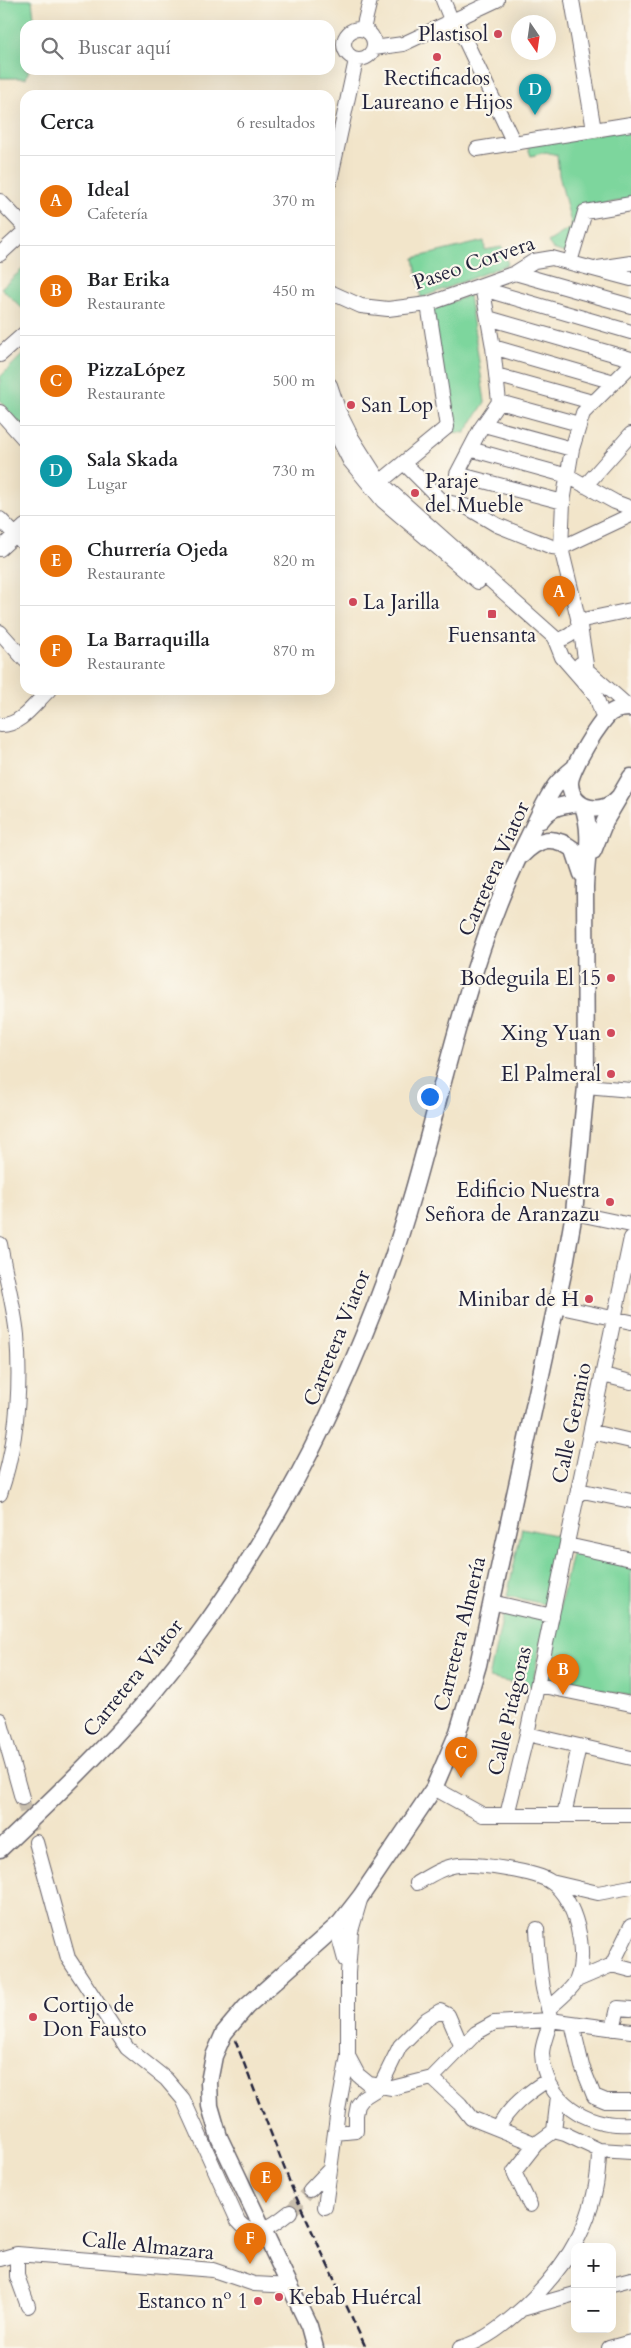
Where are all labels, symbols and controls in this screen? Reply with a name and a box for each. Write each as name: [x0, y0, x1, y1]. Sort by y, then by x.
north arrow: [511, 15, 556, 60]
search box: [20, 20, 335, 75]
place label: Plastisol: [418, 20, 488, 49]
marker: Plastisol: [492, 28, 504, 40]
icon: search: [38, 34, 66, 62]
text: Buscar aquí: [78, 35, 171, 61]
marker: Rectificados Laureano e Hijos: [431, 51, 443, 63]
place label: Rectificados Laureano e Hijos: [361, 64, 513, 117]
pin: D: [519, 74, 551, 115]
text: Cerca: [40, 108, 94, 137]
text: 6 resultados: [237, 112, 315, 134]
text: Ideal: [87, 177, 130, 203]
text: A: [50, 190, 62, 212]
text: 370 m: [273, 190, 315, 212]
text: Cafetería: [87, 203, 148, 225]
street label: Paseo Corvera: [409, 229, 539, 297]
text: Bar Erika: [87, 267, 170, 293]
text: B: [50, 280, 62, 302]
text: 450 m: [273, 280, 315, 302]
text: Restaurante: [87, 293, 166, 315]
text: PizzaLópez: [87, 357, 185, 383]
text: C: [50, 370, 62, 392]
text: 500 m: [273, 370, 315, 392]
text: Restaurante: [87, 383, 166, 405]
place label: San Lop: [361, 391, 433, 420]
marker: San Lop: [345, 399, 357, 411]
text: Sala Skada: [87, 447, 178, 473]
text: D: [49, 460, 63, 482]
text: 730 m: [273, 460, 315, 482]
place label: Paraje del Mueble: [425, 467, 524, 520]
text: Lugar: [87, 473, 127, 495]
marker: Paraje del Mueble: [409, 487, 421, 499]
text: Churrería Ojeda: [87, 537, 228, 563]
text: E: [51, 550, 61, 572]
text: 820 m: [273, 550, 315, 572]
text: Restaurante: [87, 563, 166, 585]
pin: A: [543, 576, 575, 617]
place label: La Jarilla: [363, 588, 440, 617]
marker: La Jarilla: [347, 596, 359, 608]
marker: Fuensanta: [486, 608, 498, 620]
place label: Fuensanta: [448, 621, 536, 650]
text: La Barraquilla: [87, 627, 210, 653]
text: F: [51, 640, 61, 662]
text: 870 m: [273, 640, 315, 662]
text: Restaurante: [87, 653, 166, 675]
street label: Carretera Viator: [451, 797, 537, 941]
place label: Bodeguila El 15: [460, 964, 601, 993]
marker: Bodeguila El 15: [605, 972, 617, 984]
place label: Xing Yuan: [501, 1019, 601, 1048]
marker: Xing Yuan: [605, 1027, 617, 1039]
place label: El Palmeral: [501, 1060, 601, 1089]
marker: El Palmeral: [605, 1068, 617, 1080]
your location: [417, 1084, 443, 1110]
place label: Edificio Nuestra Señora de Aranzazu: [425, 1176, 600, 1229]
marker: Edificio Nuestra Señora de Aranzazu: [604, 1196, 616, 1208]
street label: Carretera Viator: [296, 1265, 378, 1410]
place label: Minibar de H: [458, 1285, 579, 1314]
marker: Minibar de H: [583, 1293, 595, 1305]
street label: Calle Geranio: [545, 1360, 599, 1486]
street label: Carretera Almería: [427, 1553, 493, 1715]
street label: Carretera Viator: [76, 1612, 190, 1743]
street label: Calle Pitágoras: [481, 1643, 539, 1779]
pin: B: [547, 1654, 579, 1695]
pin: C: [445, 1737, 477, 1778]
place label: Cortijo de Don Fausto: [43, 1991, 147, 2044]
marker: Cortijo de Don Fausto: [27, 2011, 39, 2023]
pin: E: [250, 2162, 282, 2203]
pin: F: [234, 2223, 266, 2264]
street label: Calle Almazara: [80, 2225, 216, 2267]
map controls: [571, 2243, 616, 2333]
button: +: [571, 2243, 616, 2288]
place label: Kebab Huércal: [289, 2283, 422, 2312]
place label: Estanco nº 1: [138, 2287, 248, 2316]
button: −: [571, 2288, 616, 2333]
marker: Kebab Huércal: [273, 2291, 285, 2303]
marker: Estanco nº 1: [252, 2295, 264, 2307]

